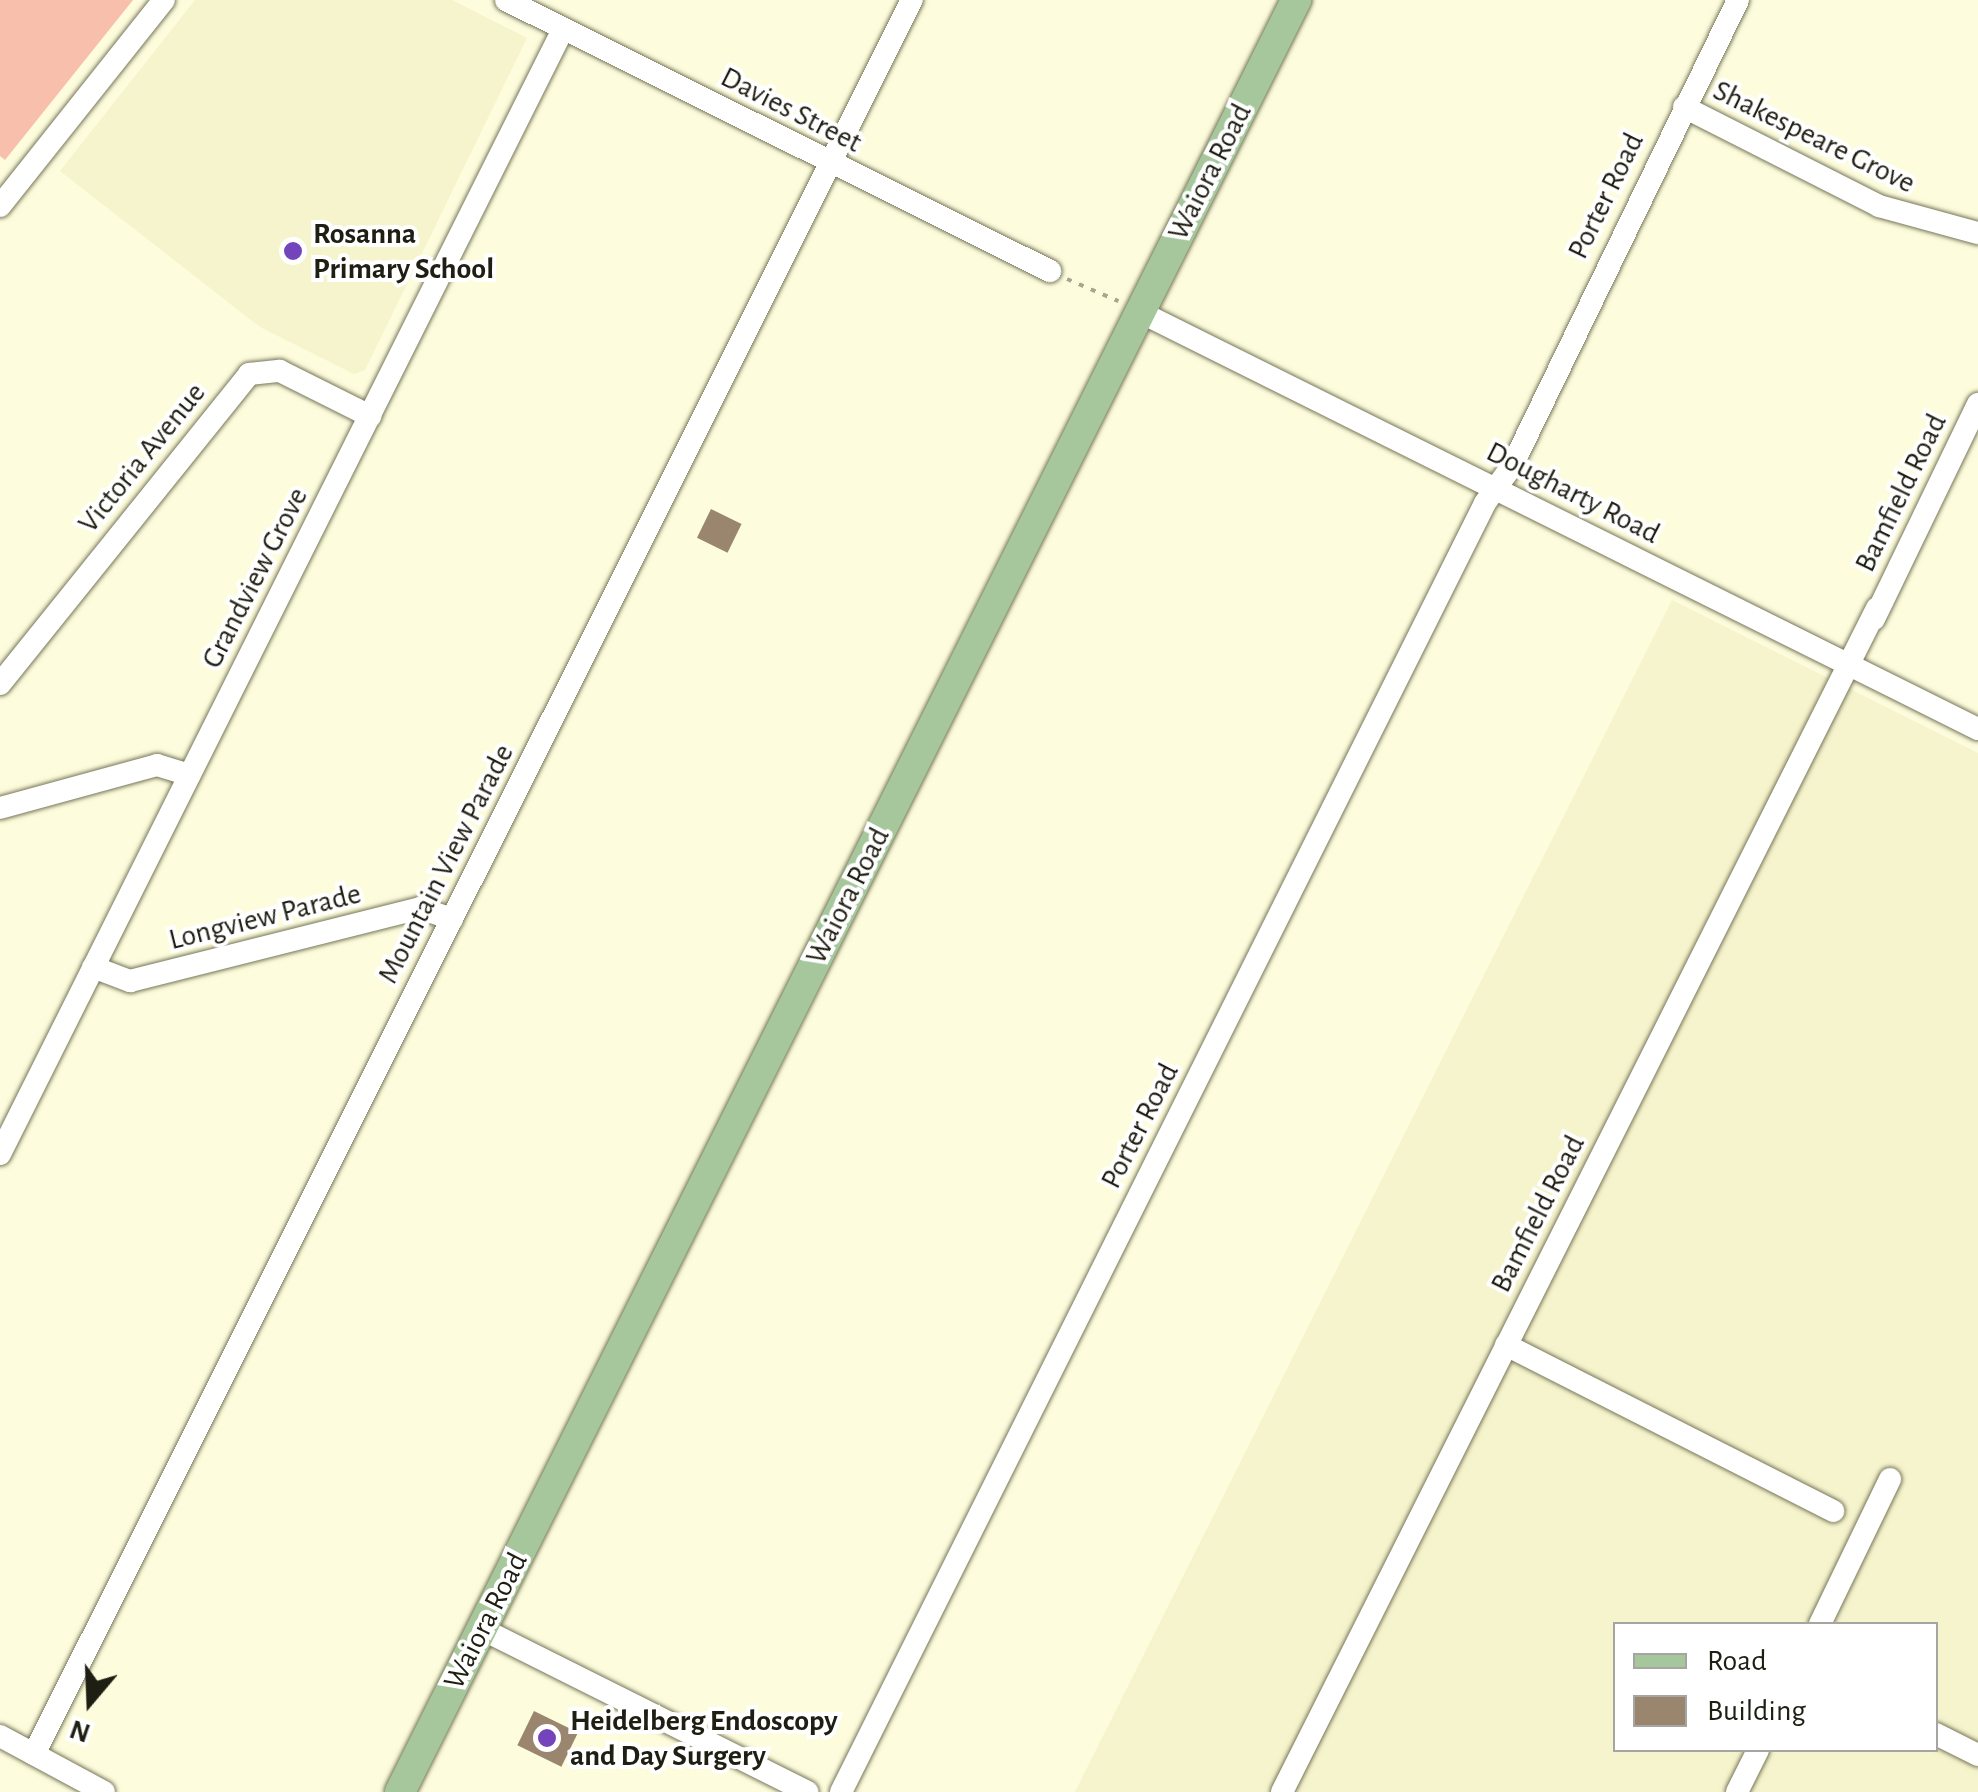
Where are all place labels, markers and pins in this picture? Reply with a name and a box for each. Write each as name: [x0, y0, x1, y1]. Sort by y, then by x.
place label: Rosanna Primary School: [313, 216, 494, 286]
marker: Rosanna Primary School: [282, 240, 304, 262]
place label: Heidelberg Endoscopy and Day Surgery: [570, 1703, 838, 1774]
marker: Heidelberg Endoscopy and Day Surgery: [534, 1725, 560, 1751]

